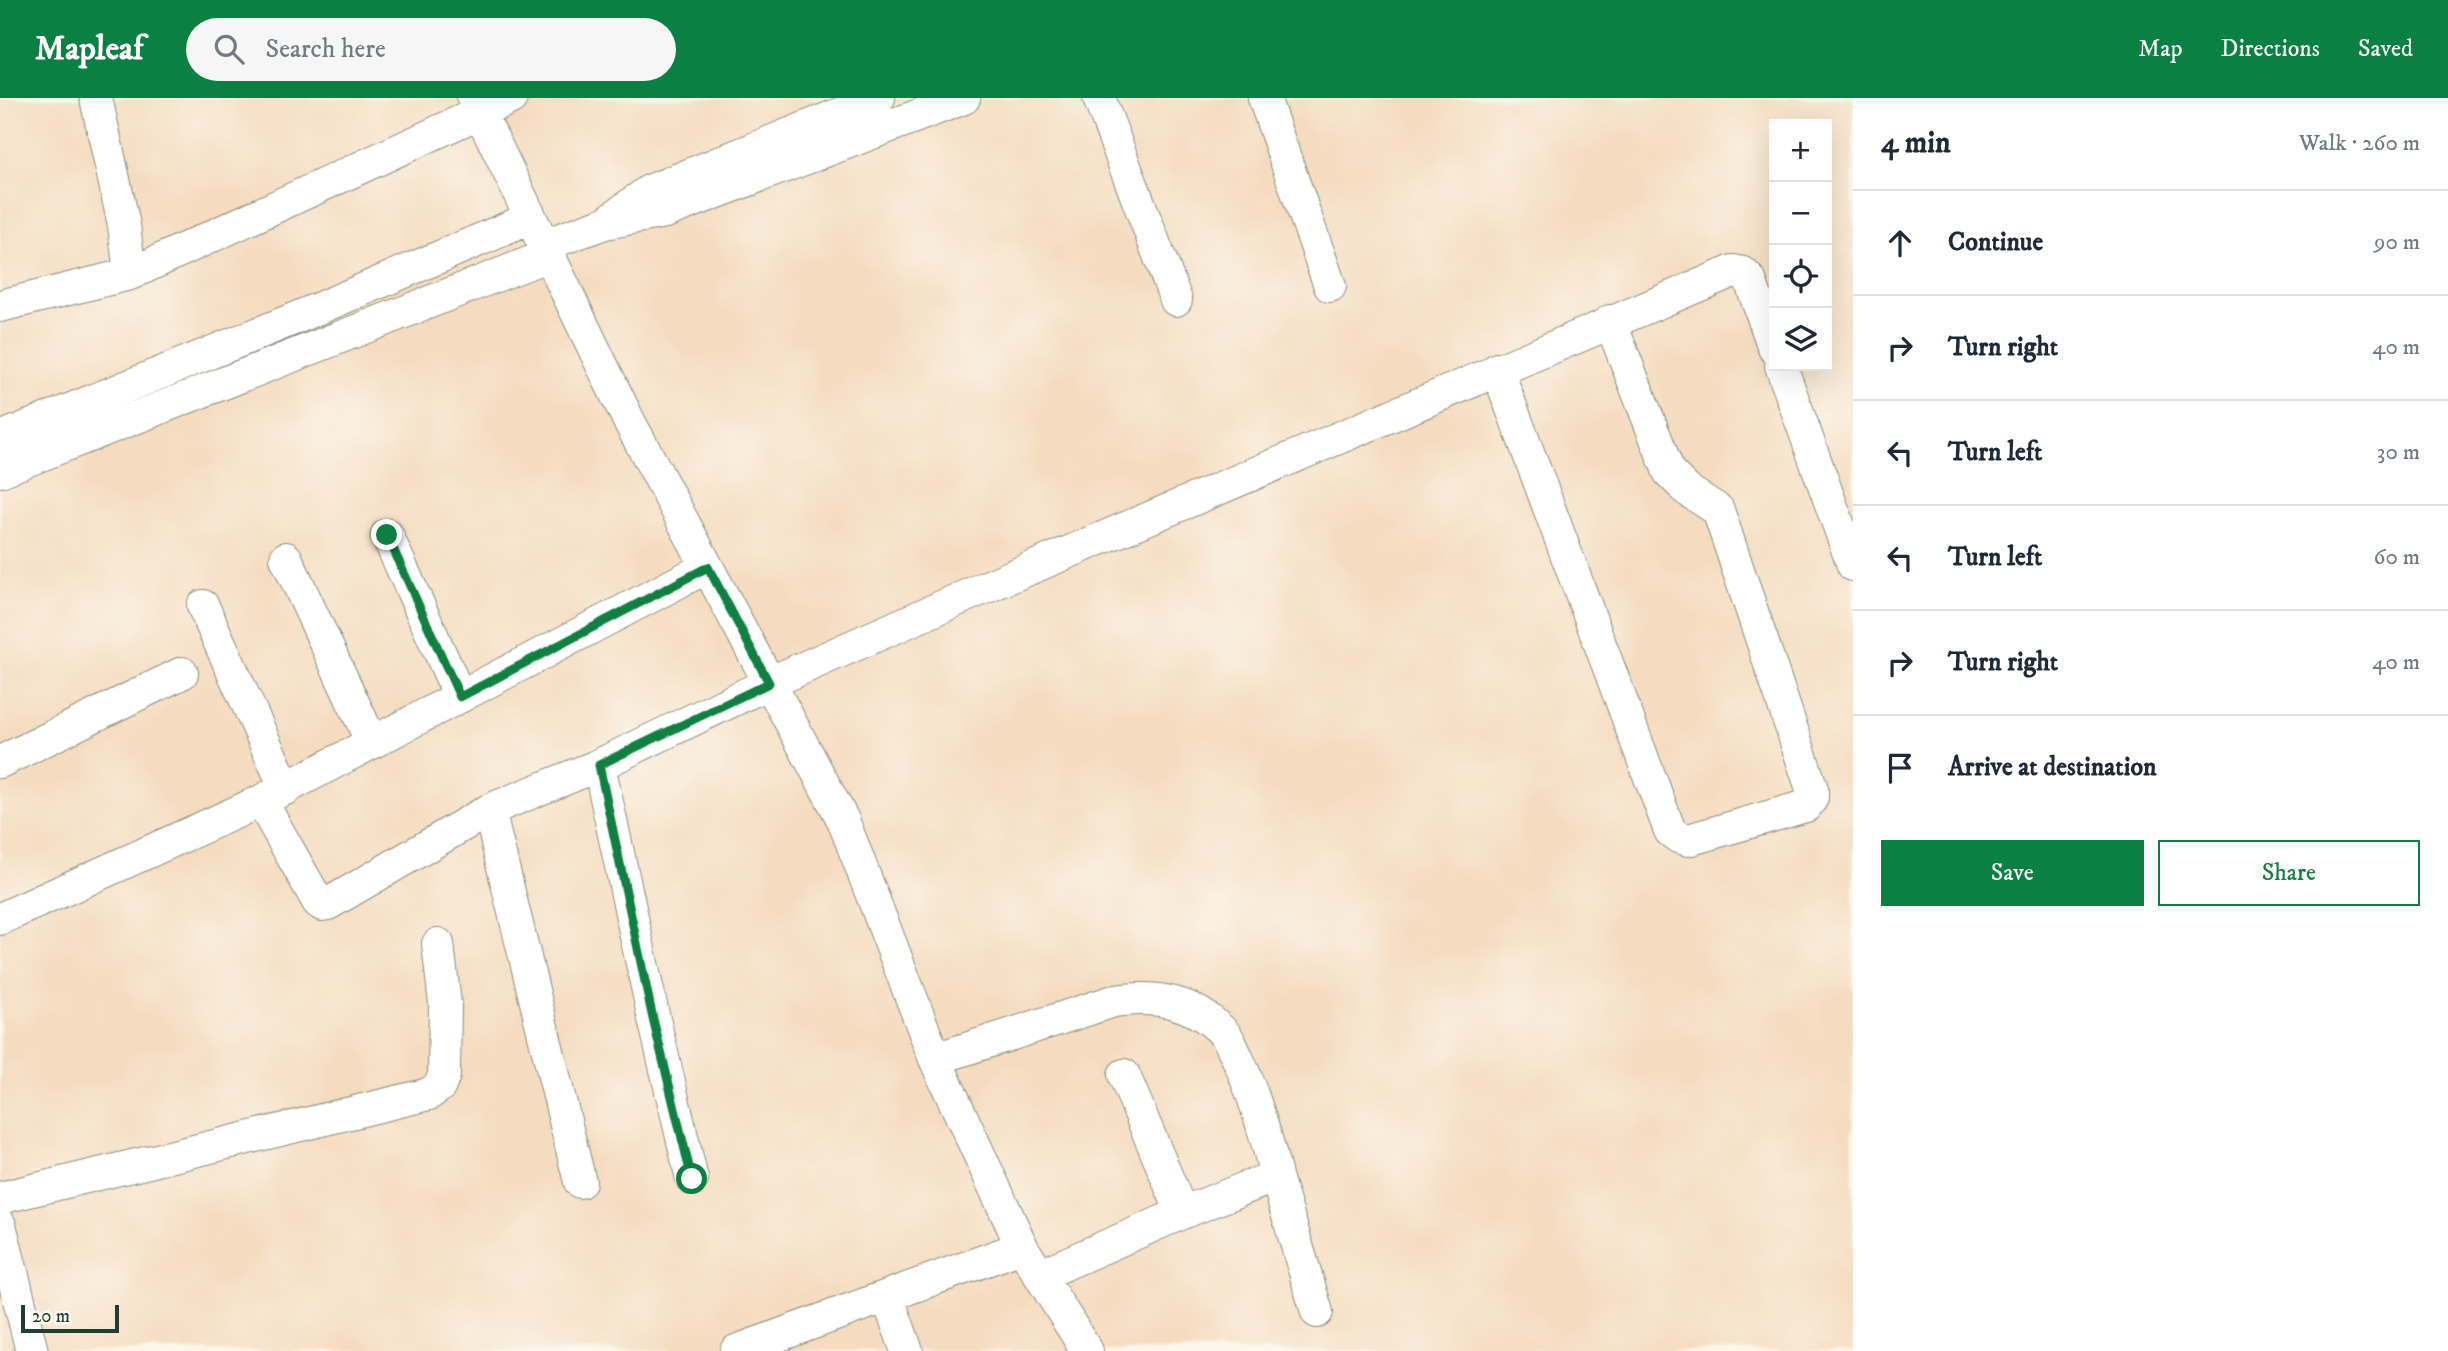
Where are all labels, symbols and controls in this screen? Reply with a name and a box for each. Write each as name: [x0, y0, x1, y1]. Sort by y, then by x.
search box: [186, 18, 676, 81]
text: Mapleaf: [35, 29, 144, 70]
icon: search: [210, 30, 248, 68]
text: Search here: [266, 33, 386, 66]
text: Map: [2138, 34, 2183, 64]
text: Directions: [2221, 34, 2320, 64]
text: Saved: [2358, 34, 2413, 64]
map controls: [1769, 119, 1832, 371]
button: +: [1769, 119, 1832, 182]
text: 4 min: [1881, 125, 1951, 162]
text: Walk · 260 m: [2299, 129, 2420, 158]
button: −: [1769, 182, 1832, 245]
icon: ahead: [1881, 224, 1919, 262]
text: Continue: [1948, 226, 2043, 259]
text: 90 m: [2374, 228, 2420, 257]
button: locate: [1769, 245, 1832, 308]
button: layers: [1769, 308, 1832, 371]
icon: right: [1881, 329, 1919, 367]
text: Turn right: [1948, 331, 2058, 364]
text: 40 m: [2372, 333, 2420, 362]
icon: left: [1881, 434, 1919, 472]
text: Turn left: [1948, 436, 2042, 469]
text: 30 m: [2377, 438, 2420, 467]
route end: [371, 519, 402, 550]
icon: left: [1881, 539, 1919, 577]
text: Turn left: [1948, 541, 2042, 574]
text: 60 m: [2373, 543, 2420, 572]
icon: right: [1881, 644, 1919, 682]
text: Turn right: [1948, 646, 2058, 679]
text: 40 m: [2372, 648, 2420, 677]
icon: arrive: [1881, 749, 1919, 787]
text: Arrive at destination: [1948, 751, 2157, 784]
button: Save: [1881, 840, 2144, 906]
button: Share: [2158, 840, 2420, 906]
route start: [676, 1163, 707, 1194]
scale bar: [21, 1302, 119, 1334]
text: 20 m: [32, 1305, 70, 1328]

